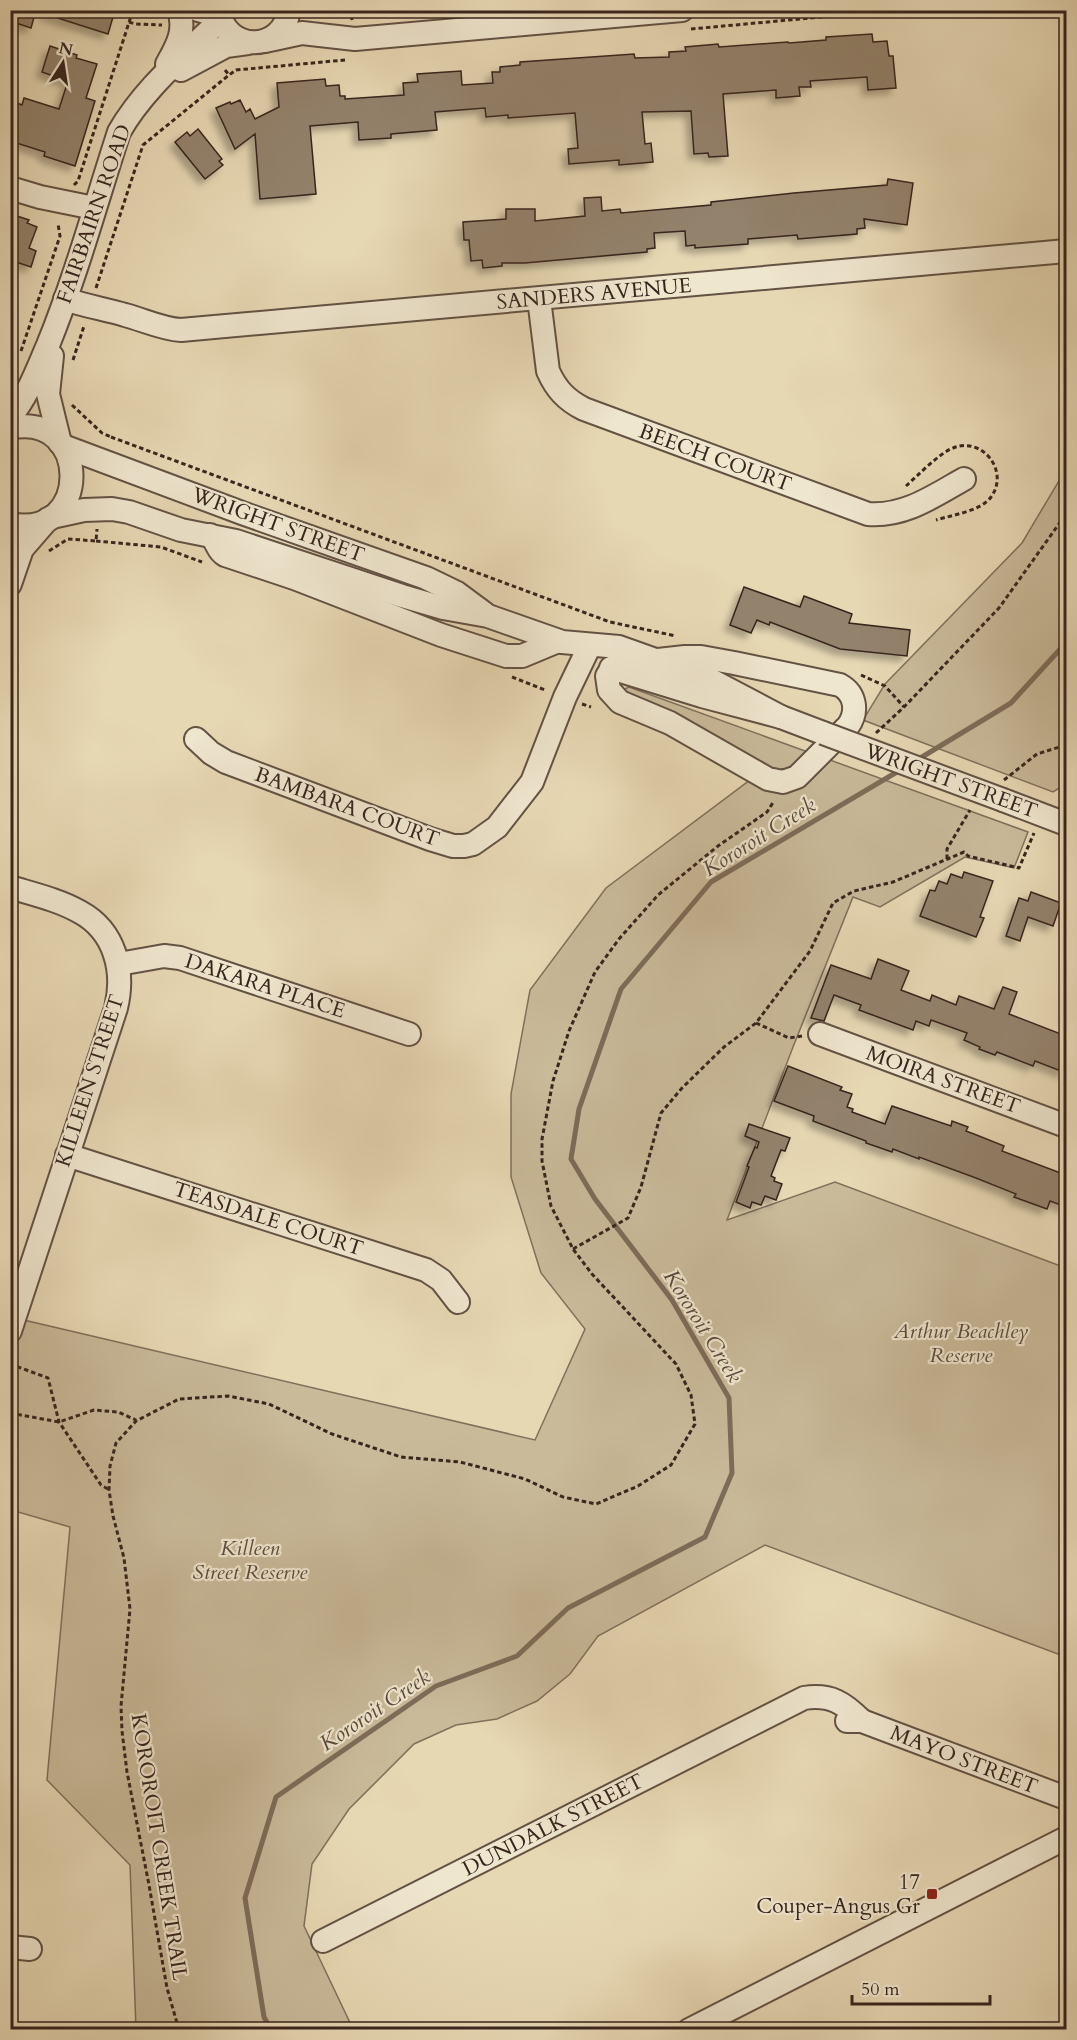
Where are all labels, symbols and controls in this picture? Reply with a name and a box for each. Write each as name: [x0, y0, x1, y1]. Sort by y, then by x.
north arrow: [33, 33, 93, 93]
text: N: [57, 37, 75, 62]
street label: FAIRBAIRN ROAD: [50, 120, 138, 308]
street label: SANDERS AVENUE: [495, 271, 693, 317]
street label: BEECH COURT: [635, 417, 795, 499]
street label: WRIGHT STREET: [187, 480, 368, 570]
street label: WRIGHT STREET: [860, 736, 1041, 826]
street label: BAMBARA COURT: [251, 760, 443, 854]
water label: Kororoit Creek: [697, 790, 821, 884]
street label: DAKARA PLACE: [181, 946, 349, 1026]
street label: KILLEEN STREET: [48, 991, 132, 1171]
street label: MOIRA STREET: [862, 1039, 1024, 1121]
street label: TEASDALE COURT: [169, 1175, 367, 1263]
water label: Kororoit Creek: [656, 1264, 750, 1388]
park label: Arthur Beachley Reserve: [893, 1317, 1028, 1370]
park label: Killeen Street Reserve: [193, 1534, 308, 1587]
water label: Kororoit Creek: [313, 1662, 437, 1758]
street label: KOROROIT CREEK TRAIL: [124, 1711, 194, 1983]
street label: MAYO STREET: [886, 1719, 1042, 1801]
street label: DUNDALK STREET: [457, 1767, 649, 1883]
place label: 17 Couper-Angus Gr: [756, 1868, 920, 1921]
marker: 17 Couper-Angus Gr: [925, 1887, 939, 1901]
scale bar: [852, 1968, 990, 2006]
text: 50 m: [861, 1977, 900, 2002]

